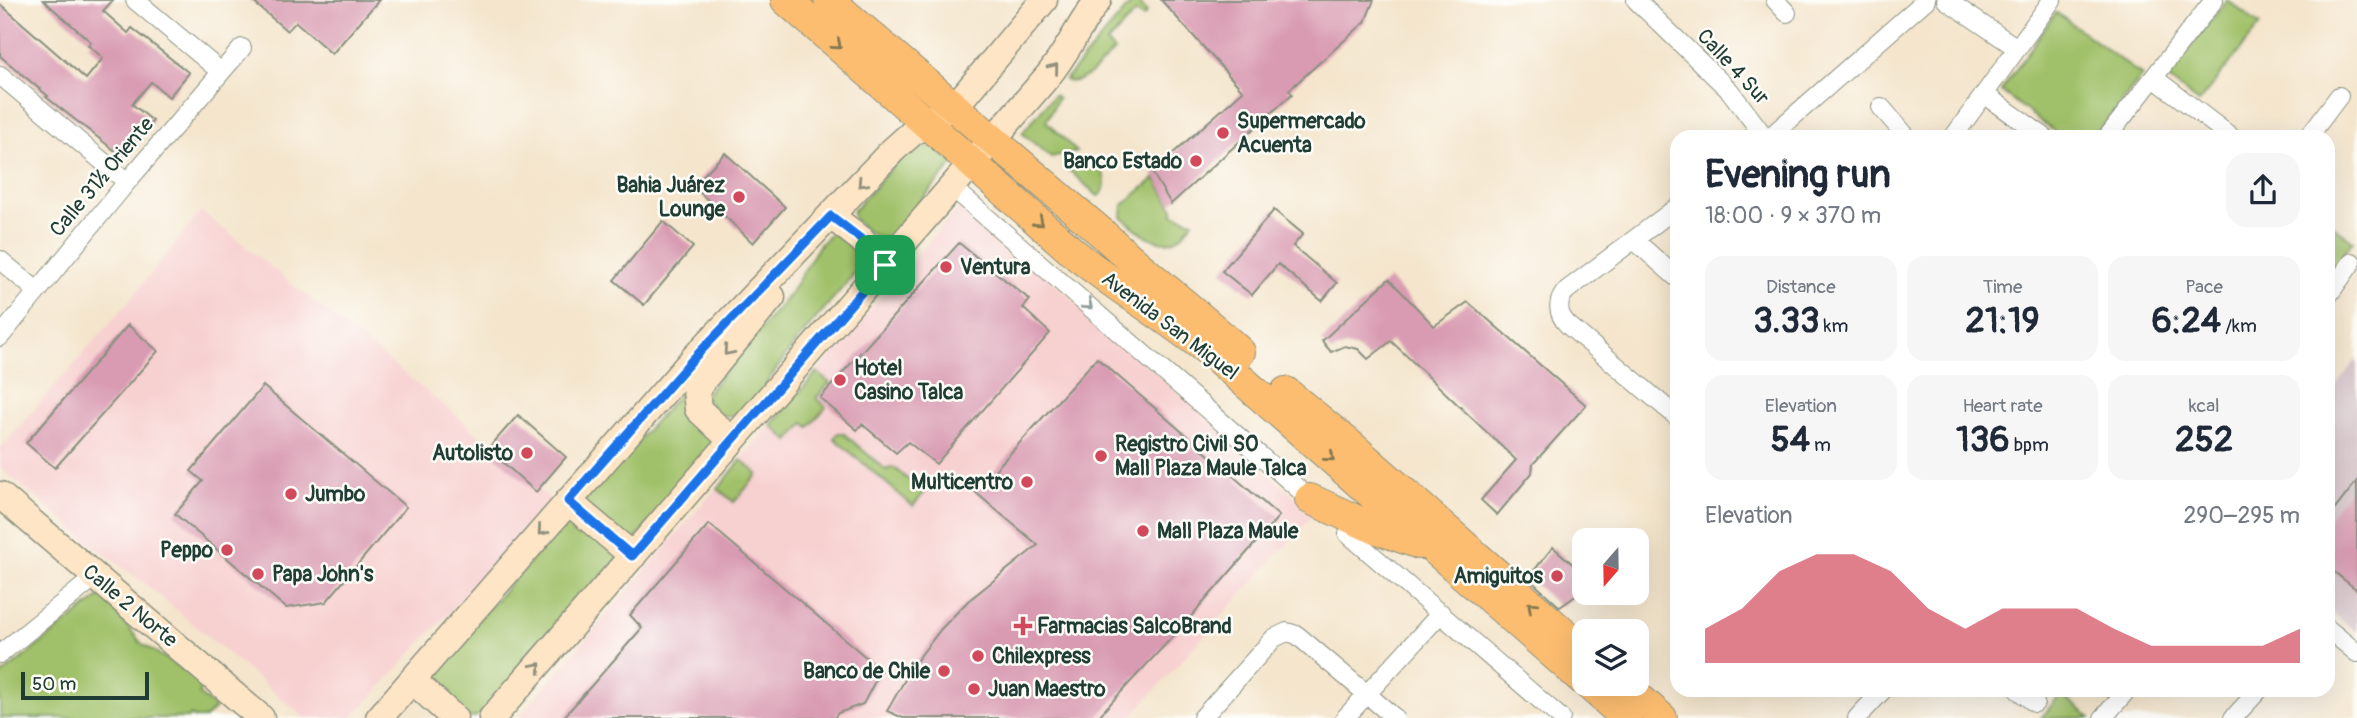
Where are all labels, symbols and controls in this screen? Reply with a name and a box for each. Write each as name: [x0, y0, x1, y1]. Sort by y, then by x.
street label: Calle 4 Sur: [1691, 23, 1775, 111]
one-way arrow: [829, 37, 842, 49]
one-way arrow: [1045, 64, 1058, 76]
place label: Supermercado Acuenta: [1237, 108, 1366, 159]
street label: Calle 31½ Oriente: [44, 111, 160, 243]
marker: Supermercado Acuenta: [1215, 125, 1231, 141]
place label: Banco Estado: [1063, 148, 1183, 175]
text: Evening run: [1705, 151, 1891, 199]
marker: Banco Estado: [1188, 153, 1204, 169]
button: share: [2226, 153, 2300, 227]
place label: Bahia Juárez Lounge: [616, 172, 726, 223]
one-way arrow: [857, 175, 870, 188]
marker: Bahia Juárez Lounge: [731, 189, 747, 205]
text: 18:00 · 9 × 370 m: [1705, 201, 1881, 230]
one-way arrow: [1031, 214, 1044, 226]
pin: [855, 235, 915, 295]
icon: arrive: [866, 246, 904, 284]
place label: Ventura: [960, 254, 1031, 281]
marker: Ventura: [938, 259, 954, 275]
street label: Avenida San Miguel: [1096, 266, 1244, 386]
text: Distance: [1766, 275, 1836, 299]
text: Time: [1983, 275, 2022, 299]
text: Pace: [2185, 275, 2223, 299]
one-way arrow: [1079, 297, 1092, 309]
text: 3.33: [1753, 299, 1820, 343]
text: 21:19: [1965, 299, 2040, 343]
text: 6:24: [2151, 299, 2221, 343]
text: km: [1820, 314, 1848, 338]
text: /km: [2221, 314, 2257, 338]
one-way arrow: [724, 343, 736, 356]
place label: Hotel Casino Talca: [854, 355, 964, 406]
marker: Hotel Casino Talca: [832, 372, 848, 388]
text: Elevation: [1765, 394, 1837, 418]
text: Heart rate: [1962, 394, 2043, 418]
text: kcal: [2189, 394, 2220, 418]
text: 54: [1771, 418, 1810, 462]
text: 136: [1956, 418, 2010, 462]
text: 252: [2175, 418, 2233, 462]
place label: Registro Civil SO Mall Plaza Maule Talca: [1115, 431, 1307, 482]
text: m: [1810, 433, 1831, 457]
text: bpm: [2010, 433, 2049, 457]
place label: Autolisto: [432, 440, 514, 467]
marker: Autolisto: [519, 445, 535, 461]
marker: Registro Civil SO Mall Plaza Maule Talca: [1093, 448, 1109, 464]
one-way arrow: [1322, 449, 1335, 461]
place label: Multicentro: [911, 469, 1014, 496]
marker: Multicentro: [1019, 474, 1035, 490]
place label: Jumbo: [305, 481, 366, 508]
marker: Jumbo: [283, 486, 299, 502]
text: Elevation: [1705, 501, 1793, 530]
text: 290–295 m: [2183, 501, 2300, 530]
place label: Mall Plaza Maule: [1157, 518, 1299, 545]
one-way arrow: [538, 523, 550, 536]
marker: Mall Plaza Maule: [1135, 523, 1151, 539]
north arrow: [1572, 528, 1648, 606]
map controls: [1572, 528, 1649, 696]
place label: Peppo: [160, 537, 214, 564]
marker: Peppo: [219, 542, 235, 558]
street label: Calle 2 Norte: [77, 558, 183, 654]
place label: Papa John's: [272, 561, 374, 588]
place label: Amiguitos: [1453, 563, 1544, 590]
marker: Papa John's: [250, 566, 266, 582]
marker: Amiguitos: [1549, 568, 1565, 584]
one-way arrow: [1527, 602, 1540, 614]
place label: Farmacias SalcoBrand: [1037, 613, 1232, 640]
marker: Farmacias SalcoBrand: [1015, 618, 1031, 634]
button: layers: [1572, 619, 1649, 696]
place label: Chilexpress: [992, 643, 1091, 670]
marker: Chilexpress: [970, 648, 986, 664]
place label: Banco de Chile: [803, 658, 931, 685]
one-way arrow: [529, 662, 541, 675]
marker: Banco de Chile: [936, 663, 952, 679]
scale bar: [21, 669, 149, 701]
text: 50 m: [32, 672, 76, 696]
place label: Juan Maestro: [988, 676, 1106, 703]
marker: Juan Maestro: [966, 681, 982, 697]

